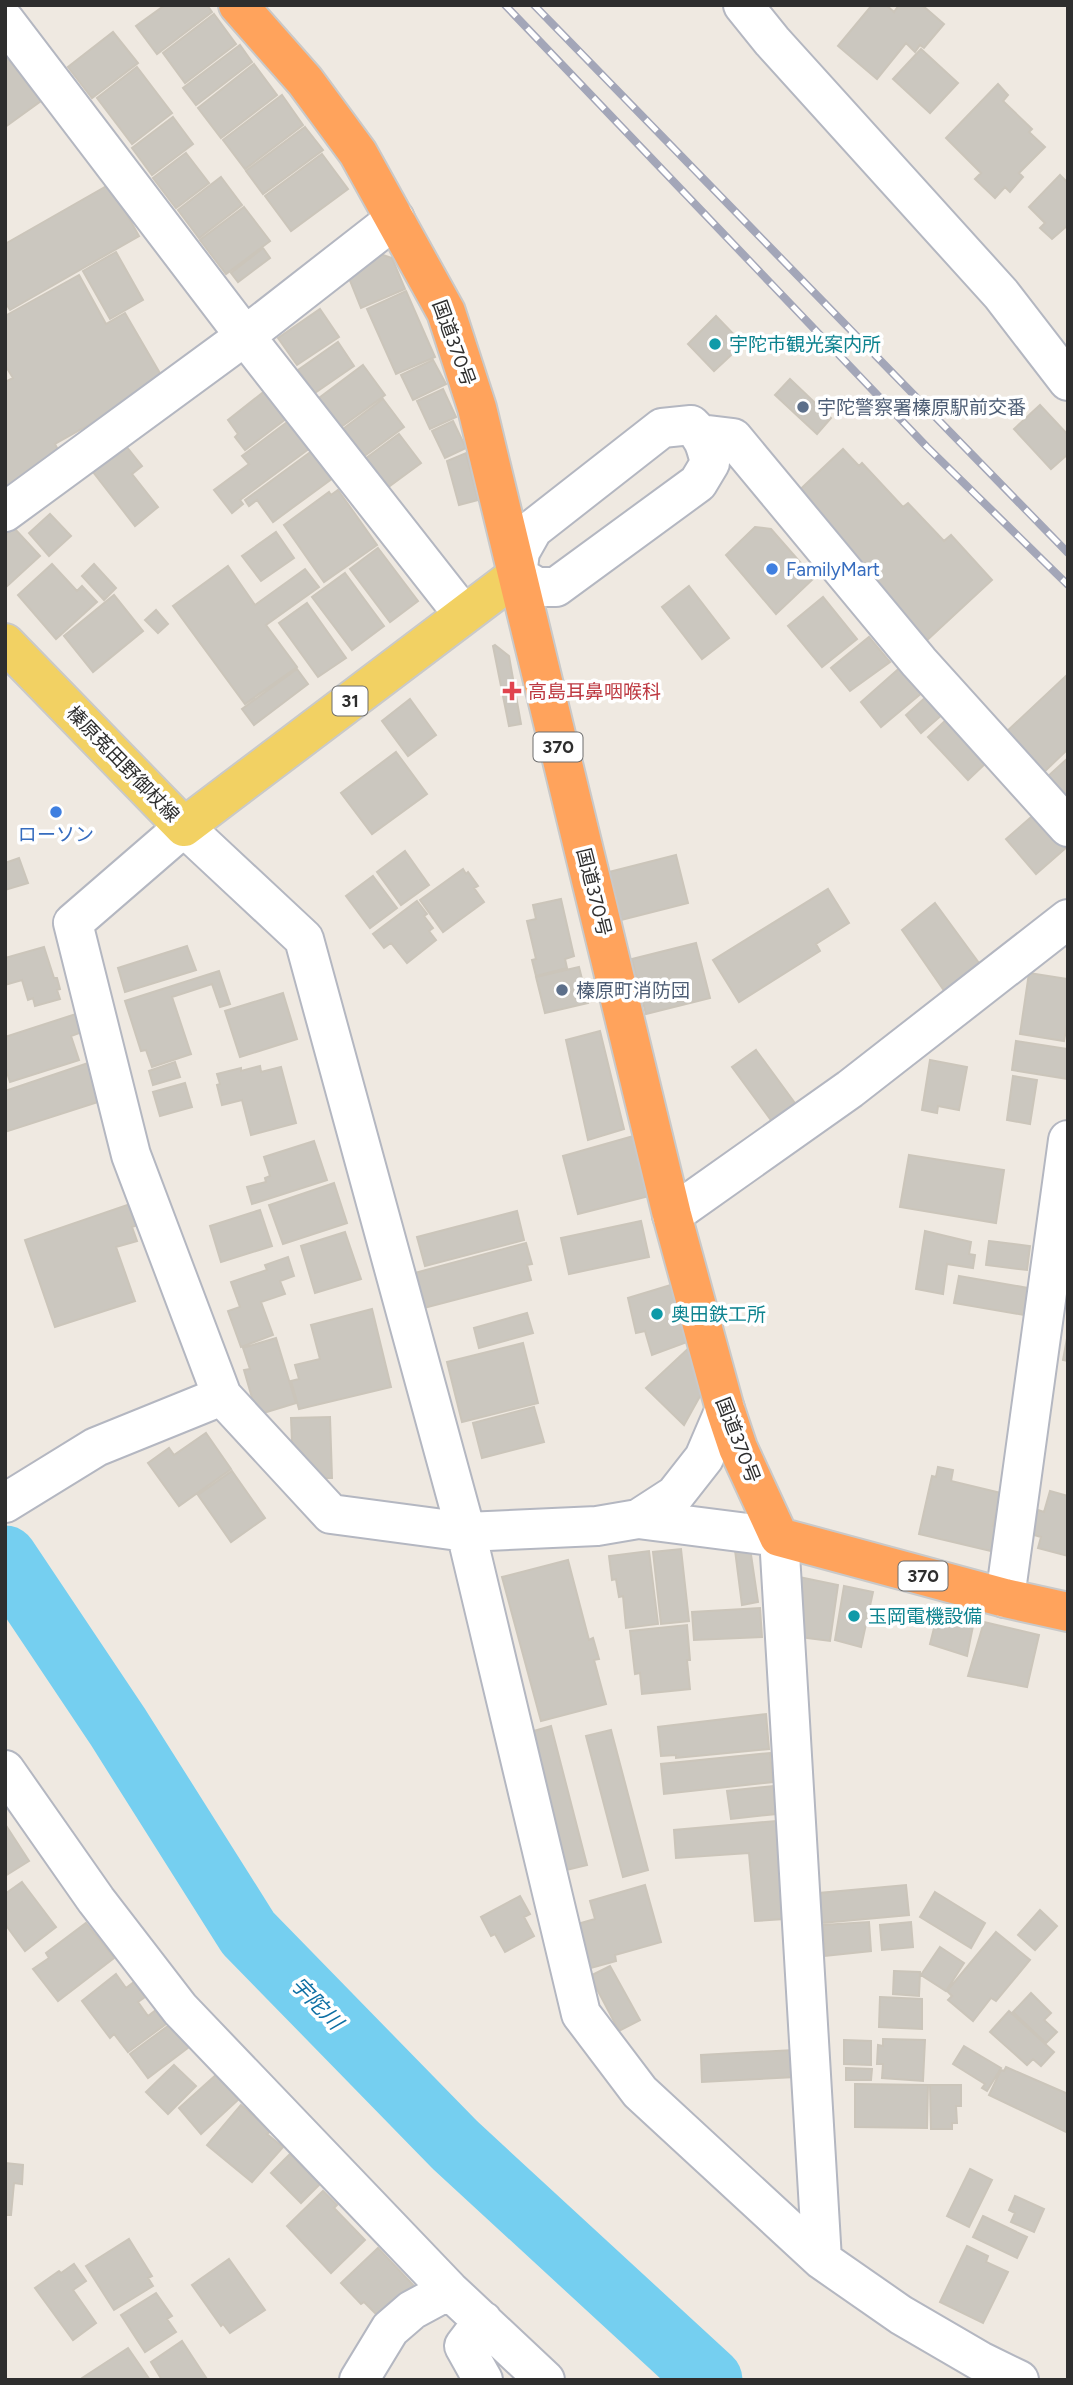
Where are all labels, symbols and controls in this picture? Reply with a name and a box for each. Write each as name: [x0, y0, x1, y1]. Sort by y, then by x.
street label: 国道370号: [428, 297, 480, 389]
place label: 宇陀市観光案内所: [729, 333, 881, 356]
marker: 宇陀市観光案内所: [707, 336, 723, 352]
place label: 宇陀警察署榛原駅前交番: [817, 396, 1026, 419]
marker: 宇陀警察署榛原駅前交番: [795, 399, 811, 415]
place label: FamilyMart: [786, 558, 880, 581]
marker: FamilyMart: [764, 561, 780, 577]
place label: 高島耳鼻咽喉科: [528, 680, 661, 703]
marker: 高島耳鼻咽喉科: [502, 681, 522, 701]
road number: 31: [332, 686, 368, 716]
street label: 榛原菟田野御杖線: [62, 701, 184, 827]
road number: 370: [534, 732, 582, 762]
marker: ローソン: [48, 804, 64, 820]
place label: ローソン: [18, 823, 94, 846]
street label: 国道370号: [572, 846, 616, 938]
place label: 榛原町消防団: [576, 979, 690, 1002]
marker: 榛原町消防団: [554, 982, 570, 998]
place label: 奥田鉄工所: [671, 1303, 766, 1326]
marker: 奥田鉄工所: [649, 1306, 665, 1322]
street label: 国道370号: [711, 1394, 765, 1486]
road number: 370: [898, 1562, 948, 1590]
place label: 玉岡電機設備: [868, 1605, 982, 1628]
marker: 玉岡電機設備: [846, 1608, 862, 1624]
water label: 宇陀川: [286, 1972, 349, 2036]

